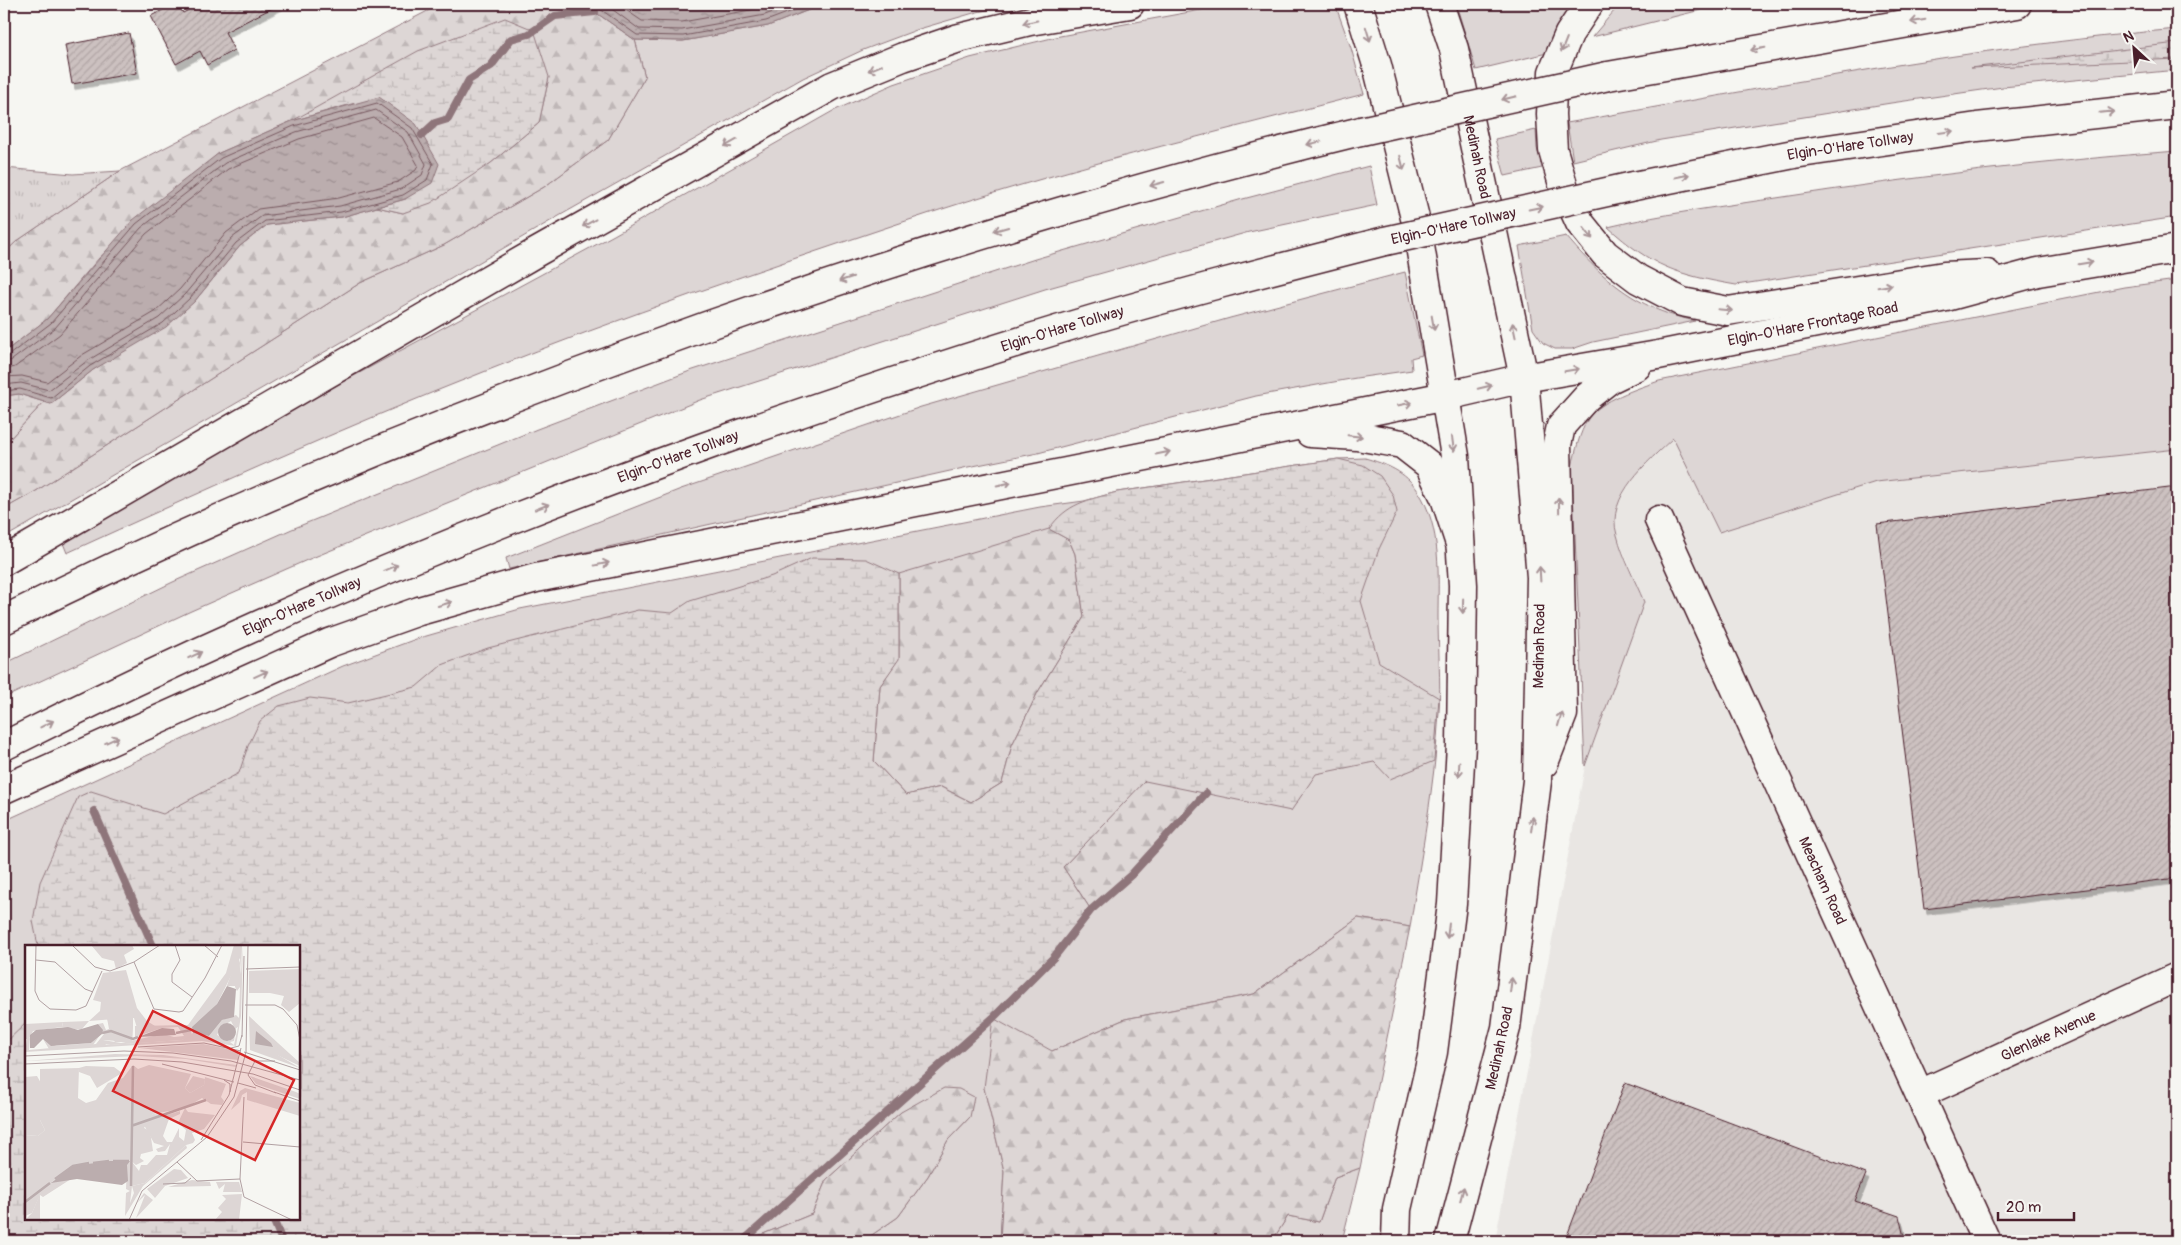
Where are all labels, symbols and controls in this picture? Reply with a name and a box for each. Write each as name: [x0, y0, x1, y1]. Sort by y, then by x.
one-way arrow: [1910, 16, 1926, 26]
one-way arrow: [1023, 17, 1039, 27]
north arrow: [2108, 22, 2158, 72]
one-way arrow: [1363, 26, 1373, 42]
text: N: [2121, 27, 2137, 46]
one-way arrow: [1559, 37, 1568, 52]
one-way arrow: [1750, 44, 1766, 54]
one-way arrow: [868, 64, 883, 74]
one-way arrow: [1502, 94, 1518, 103]
one-way arrow: [2099, 107, 2115, 117]
street label: Medinah Road: [1458, 114, 1495, 201]
one-way arrow: [1937, 126, 1953, 136]
street label: Elgin-O'Hare Tollway: [1785, 127, 1915, 165]
one-way arrow: [723, 138, 738, 148]
one-way arrow: [1306, 139, 1322, 148]
one-way arrow: [1397, 155, 1407, 171]
one-way arrow: [1674, 171, 1690, 181]
one-way arrow: [1149, 179, 1165, 189]
one-way arrow: [1527, 202, 1543, 212]
street label: Elgin-O'Hare Tollway: [1389, 203, 1518, 249]
one-way arrow: [582, 218, 597, 228]
one-way arrow: [993, 224, 1009, 234]
one-way arrow: [1582, 226, 1593, 239]
one-way arrow: [2078, 258, 2094, 268]
one-way arrow: [838, 274, 854, 284]
one-way arrow: [1877, 280, 1893, 290]
street label: Elgin-O'Hare Frontage Road: [1726, 298, 1900, 351]
street label: Elgin-O'Hare Tollway: [999, 302, 1127, 357]
one-way arrow: [1717, 305, 1733, 315]
one-way arrow: [1429, 314, 1439, 330]
one-way arrow: [1509, 323, 1518, 339]
one-way arrow: [1563, 364, 1579, 374]
one-way arrow: [1476, 382, 1492, 391]
one-way arrow: [1396, 399, 1412, 408]
street label: Elgin-O'Hare Tollway: [615, 426, 742, 488]
one-way arrow: [1346, 431, 1362, 441]
one-way arrow: [1448, 436, 1458, 452]
one-way arrow: [1155, 447, 1171, 457]
one-way arrow: [995, 479, 1011, 488]
one-way arrow: [1554, 497, 1563, 513]
one-way arrow: [534, 502, 549, 511]
one-way arrow: [594, 558, 610, 568]
one-way arrow: [383, 563, 398, 573]
one-way arrow: [1535, 566, 1545, 582]
street label: Elgin-O'Hare Tollway: [240, 572, 365, 641]
one-way arrow: [437, 598, 453, 608]
one-way arrow: [1458, 598, 1467, 614]
street label: Medinah Road: [1529, 603, 1550, 689]
one-way arrow: [187, 650, 202, 660]
one-way arrow: [253, 668, 268, 678]
one-way arrow: [1556, 711, 1566, 727]
one-way arrow: [39, 719, 54, 728]
one-way arrow: [104, 735, 119, 745]
one-way arrow: [1455, 760, 1464, 776]
one-way arrow: [1527, 816, 1537, 832]
street label: Meacham Road: [1794, 834, 1850, 928]
one-way arrow: [1443, 922, 1453, 938]
inset map: [25, 945, 300, 1220]
one-way arrow: [1506, 977, 1516, 993]
street label: Medinah Road: [1481, 1005, 1518, 1092]
street label: Glenlake Avenue: [1998, 1006, 2100, 1066]
one-way arrow: [1458, 1187, 1468, 1203]
scale bar: [1998, 1190, 2075, 1222]
text: 20 m: [2006, 1198, 2041, 1217]

